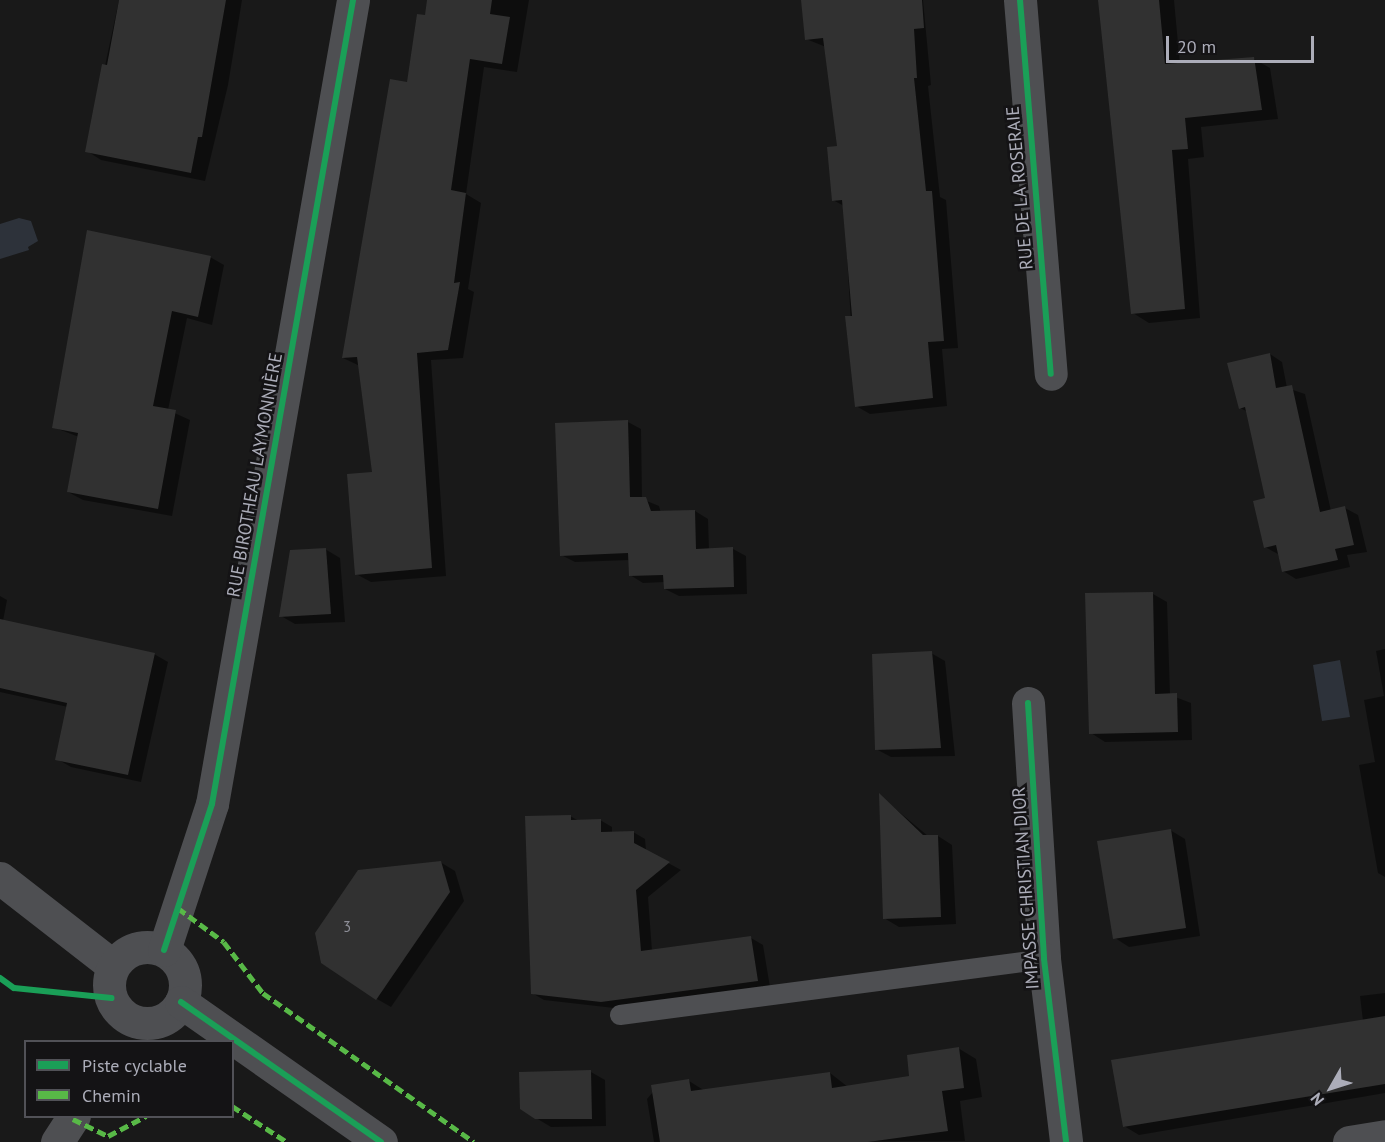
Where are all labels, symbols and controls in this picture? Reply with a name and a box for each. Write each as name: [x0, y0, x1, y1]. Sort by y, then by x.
scale bar: [1169, 24, 1318, 62]
text: 20 m: [1177, 35, 1216, 58]
street label: RUE DE LA ROSERAIE: [1002, 105, 1038, 271]
street label: RUE BIROTHEAU LAYMONNIÈRE: [223, 351, 287, 599]
street label: IMPASSE CHRISTIAN DIOR: [1008, 786, 1044, 990]
house number: 3: [343, 918, 351, 936]
legend: [24, 1040, 234, 1118]
text: Piste cyclable: [82, 1054, 187, 1077]
north arrow: [1301, 1058, 1361, 1118]
text: Chemin: [82, 1084, 141, 1107]
text: N: [1306, 1089, 1328, 1110]

